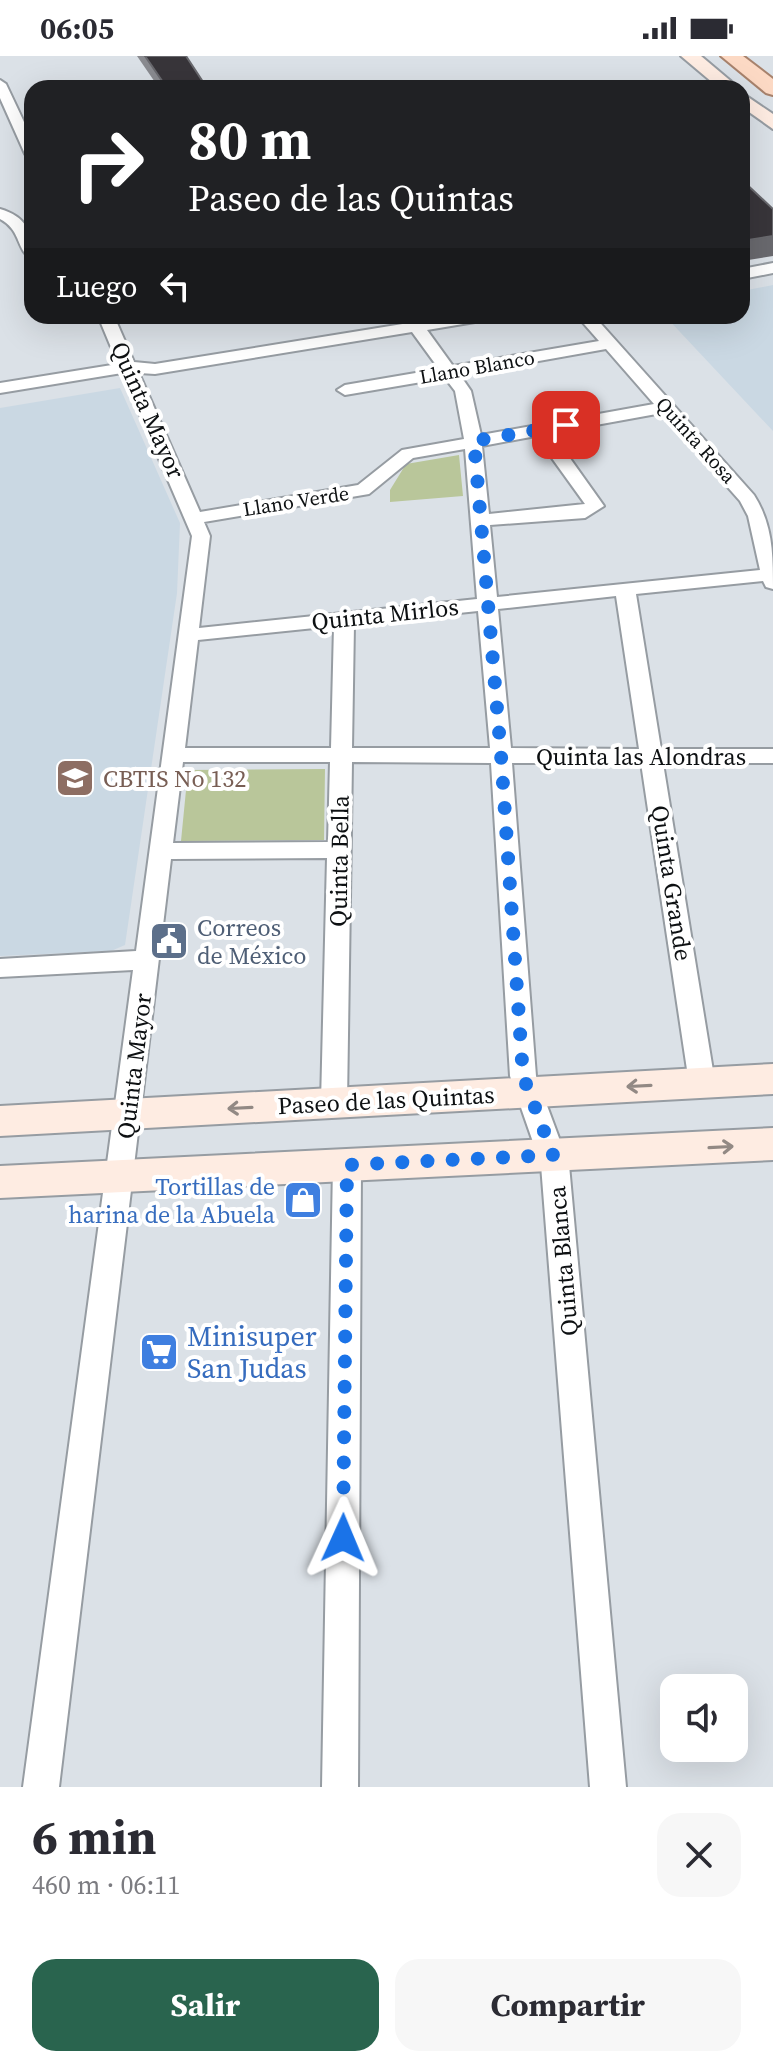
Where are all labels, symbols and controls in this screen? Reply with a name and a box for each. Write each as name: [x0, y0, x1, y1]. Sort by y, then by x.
text: 06:05: [40, 8, 114, 49]
text: 80 m: [188, 101, 311, 178]
icon: right: [56, 112, 160, 216]
text: Paseo de las Quintas: [188, 174, 514, 223]
icon: left: [153, 264, 197, 308]
text: Luego: [56, 266, 137, 307]
street label: Quinta Mayor: [103, 336, 193, 484]
street label: Llano Blanco: [417, 343, 537, 391]
pin: [532, 391, 600, 459]
street label: Quinta Rosa: [650, 391, 743, 490]
icon: arrive: [544, 403, 588, 447]
street label: Llano Verde: [241, 479, 351, 523]
street label: Quinta Mirlos: [310, 590, 460, 638]
street label: Quinta las Alondras: [536, 740, 746, 773]
school or university icon: CBTIS No 132: [54, 757, 96, 799]
place label: CBTIS No 132: [103, 762, 246, 795]
street label: Quinta Bella: [321, 794, 357, 927]
street label: Quinta Grande: [643, 803, 701, 963]
place label: Correos de México: [197, 911, 307, 972]
public building icon: Correos de México: [148, 920, 190, 962]
street label: Quinta Mayor: [109, 991, 159, 1141]
street label: Paseo de las Quintas: [277, 1078, 495, 1122]
one-way arrow: [626, 1079, 653, 1094]
one-way arrow: [227, 1101, 254, 1116]
one-way arrow: [707, 1139, 734, 1154]
place label: Tortillas de harina de la Abuela: [68, 1170, 276, 1231]
shop icon: Tortillas de harina de la Abuela: [282, 1179, 324, 1221]
street label: Quinta Blanca: [540, 1184, 586, 1337]
place label: Minisuper San Judas: [187, 1317, 317, 1387]
supermarket icon: Minisuper San Judas: [138, 1331, 180, 1373]
position arrow: [301, 1496, 385, 1580]
map controls: [660, 1674, 748, 1762]
button: sound: [660, 1674, 748, 1762]
text: 6 min: [32, 1804, 157, 1870]
button: close: [657, 1813, 741, 1897]
text: 460 m · 06:11: [32, 1867, 180, 1903]
button: Salir: [32, 1959, 379, 2051]
button: Compartir: [395, 1959, 741, 2051]

